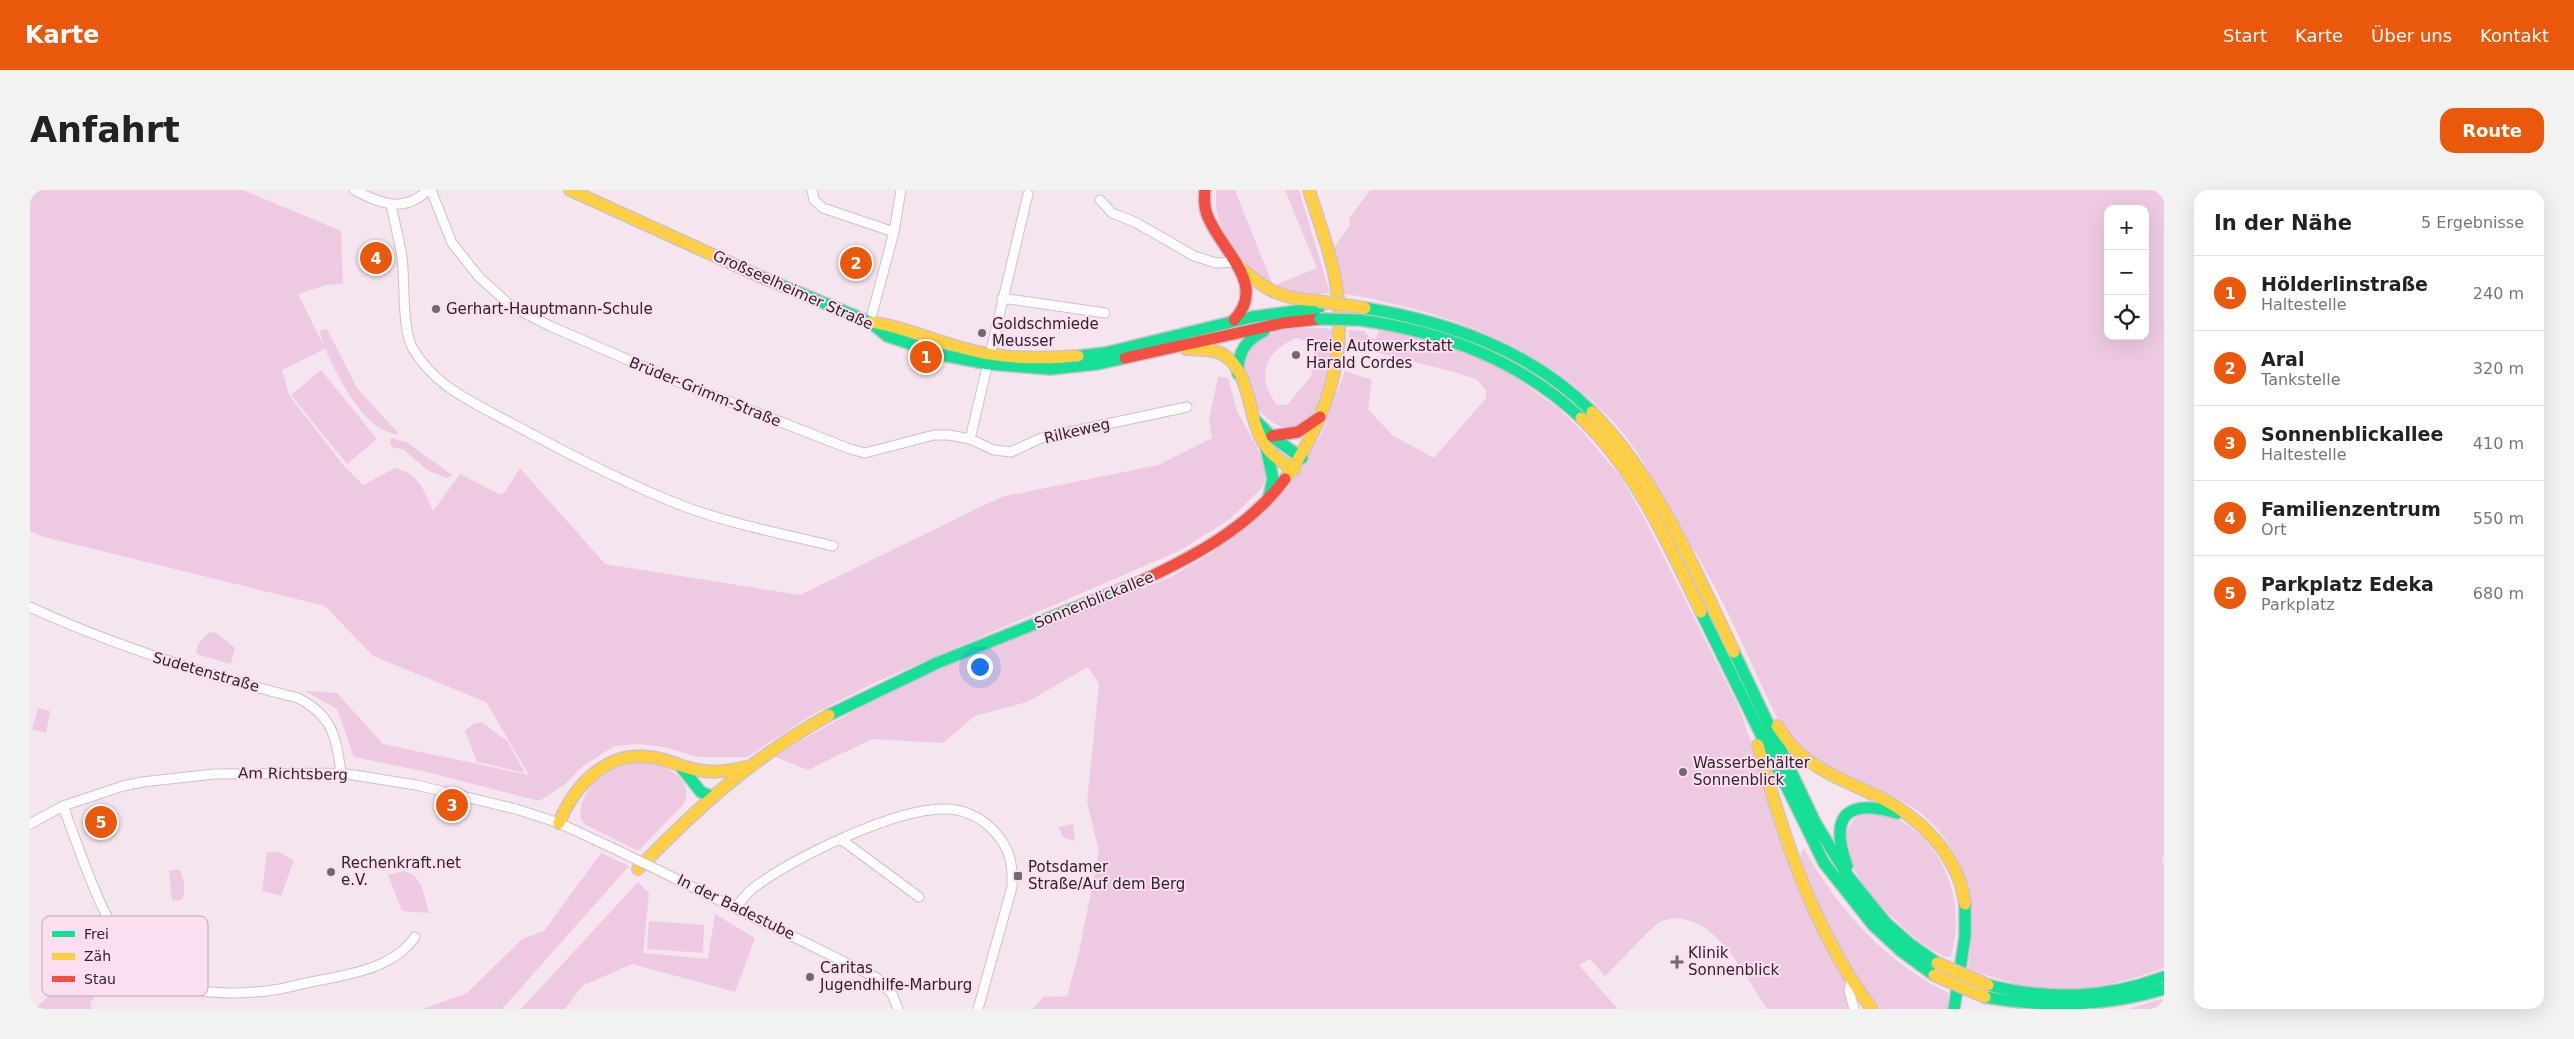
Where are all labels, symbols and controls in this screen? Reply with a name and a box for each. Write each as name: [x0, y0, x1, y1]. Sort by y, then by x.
text: Karte: [25, 21, 99, 49]
text: Start: [2223, 25, 2267, 46]
text: Karte: [2295, 25, 2343, 46]
text: Über uns: [2371, 25, 2452, 46]
text: Kontakt: [2480, 25, 2549, 46]
button: Route: [2440, 108, 2544, 153]
text: Anfahrt: [30, 110, 180, 150]
map controls: [2104, 205, 2149, 340]
button: +: [2104, 205, 2149, 250]
text: In der Nähe: [2214, 211, 2352, 235]
text: 5 Ergebnisse: [2421, 213, 2524, 232]
pin: 4: [360, 239, 392, 277]
pin: 2: [840, 244, 872, 282]
street label: Großseelheimer Straße: [710, 246, 876, 334]
button: −: [2104, 250, 2149, 295]
text: Hölderlinstraße: [2261, 273, 2428, 295]
text: 1: [2224, 284, 2236, 303]
text: 240 m: [2473, 284, 2524, 303]
button: locate: [2104, 295, 2149, 340]
text: Haltestelle: [2261, 295, 2347, 314]
place label: Gerhart-Hauptmann-Schule: [446, 300, 653, 318]
marker: Gerhart-Hauptmann-Schule: [430, 303, 442, 315]
place label: Goldschmiede Meusser: [992, 315, 1099, 350]
marker: Goldschmiede Meusser: [976, 327, 988, 339]
place label: Freie Autowerkstatt Harald Cordes: [1306, 337, 1453, 372]
pin: 1: [910, 338, 942, 376]
text: Aral: [2261, 348, 2304, 370]
marker: Freie Autowerkstatt Harald Cordes: [1290, 349, 1302, 361]
street label: Brüder-Grimm-Straße: [627, 353, 783, 431]
text: 2: [2224, 359, 2236, 378]
text: 320 m: [2473, 359, 2524, 378]
text: Tankstelle: [2261, 370, 2341, 389]
street label: Rilkeweg: [1042, 415, 1112, 447]
text: Sonnenblickallee: [2261, 423, 2443, 445]
text: 3: [2224, 434, 2236, 453]
text: 410 m: [2473, 434, 2524, 453]
text: Haltestelle: [2261, 445, 2347, 464]
text: Familienzentrum: [2261, 498, 2441, 520]
text: 4: [2224, 509, 2236, 528]
text: 550 m: [2473, 509, 2524, 528]
text: Ort: [2261, 520, 2286, 539]
street label: Sonnenblickallee: [1032, 568, 1156, 632]
text: Parkplatz Edeka: [2261, 573, 2434, 595]
text: 5: [2224, 584, 2236, 603]
text: 680 m: [2473, 584, 2524, 603]
text: Parkplatz: [2261, 595, 2335, 614]
street label: Sudetenstraße: [151, 648, 261, 696]
your location: [967, 654, 993, 680]
place label: Wasserbehälter Sonnenblick: [1693, 754, 1811, 789]
street label: Am Richtsberg: [238, 764, 348, 784]
marker: Wasserbehälter Sonnenblick: [1677, 766, 1689, 778]
pin: 3: [436, 786, 468, 824]
pin: 5: [85, 803, 117, 841]
place label: Rechenkraft.net e.V.: [341, 854, 461, 889]
place label: Potsdamer Straße/Auf dem Berg: [1028, 858, 1185, 893]
marker: Rechenkraft.net e.V.: [325, 866, 337, 878]
marker: Potsdamer Straße/Auf dem Berg: [1012, 870, 1024, 882]
street label: In der Badestube: [674, 871, 798, 943]
legend: [42, 916, 208, 996]
text: Frei: [84, 926, 109, 942]
place label: Klinik Sonnenblick: [1688, 944, 1780, 979]
text: Zäh: [84, 948, 111, 964]
marker: Klinik Sonnenblick: [1670, 955, 1684, 969]
place label: Caritas Jugendhilfe-Marburg: [819, 959, 972, 994]
text: Stau: [84, 971, 116, 987]
marker: Caritas Jugendhilfe-Marburg: [804, 971, 816, 983]

